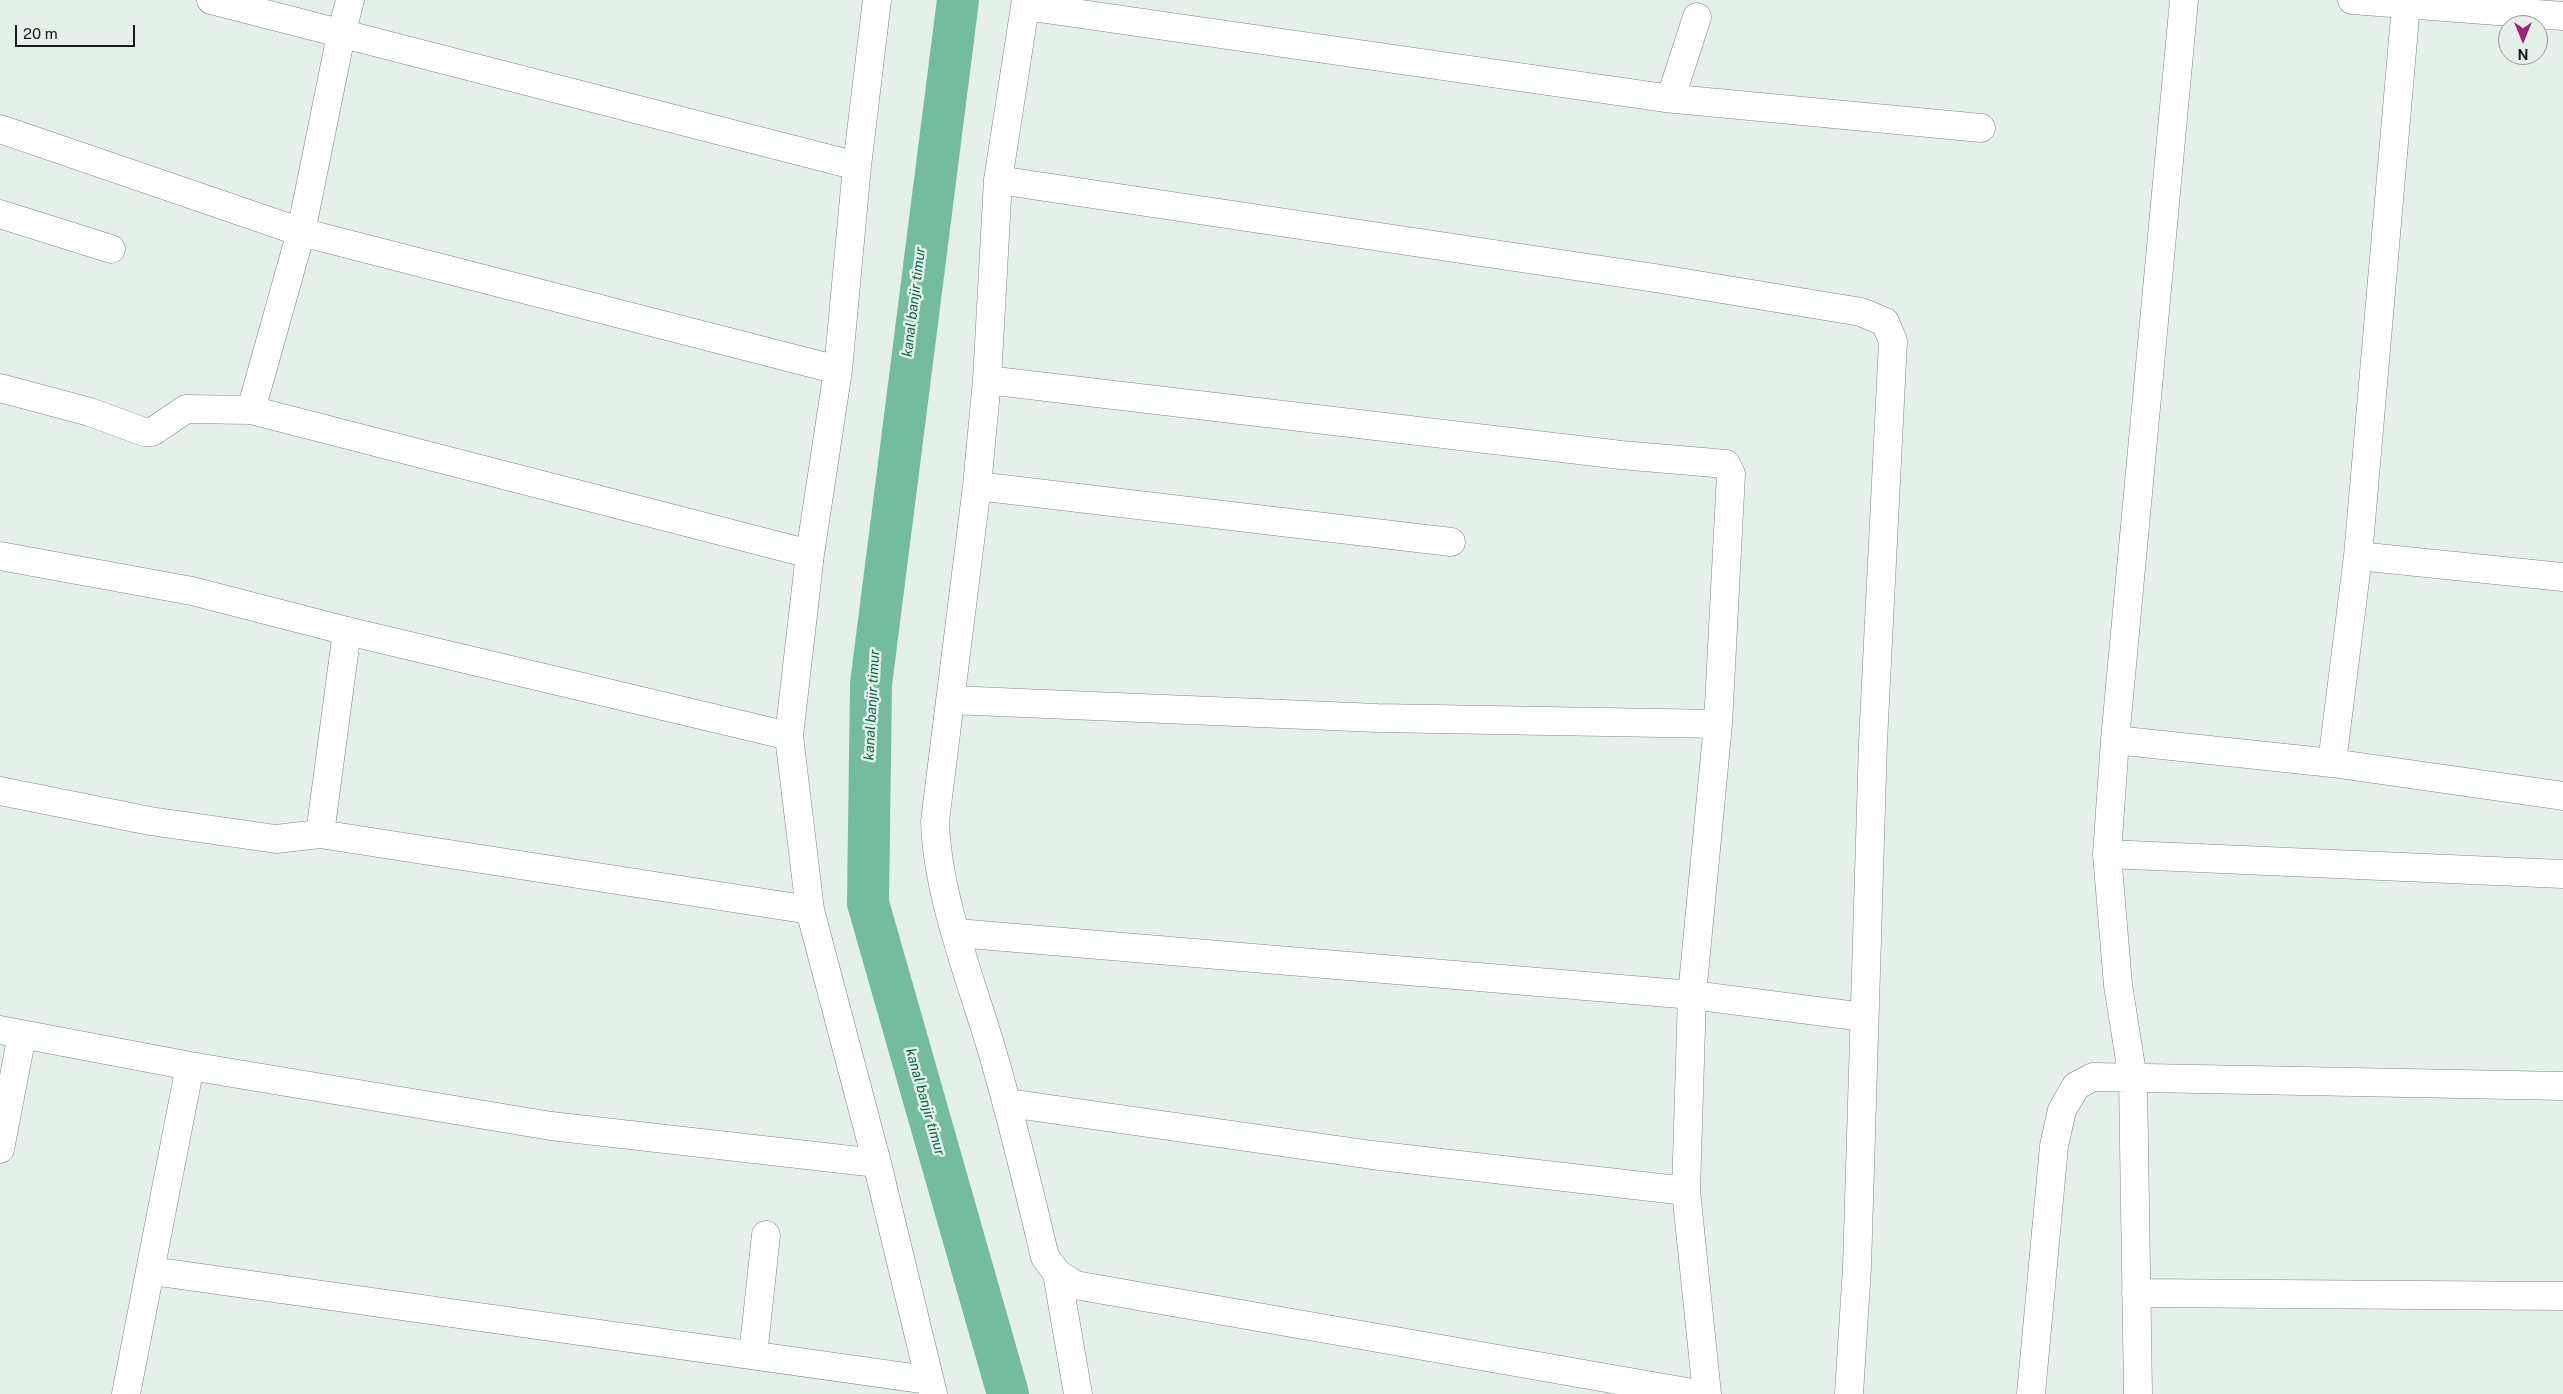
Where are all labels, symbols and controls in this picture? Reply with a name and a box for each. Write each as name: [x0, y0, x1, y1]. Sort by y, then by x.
scale bar: [18, 15, 138, 47]
north arrow: [2498, 15, 2548, 65]
text: 20 m: [23, 25, 58, 42]
text: N: [2518, 46, 2528, 62]
water label: kanal banjir timur: [899, 246, 929, 358]
water label: kanal banjir timur: [861, 649, 883, 761]
water label: kanal banjir timur: [902, 1047, 948, 1157]

